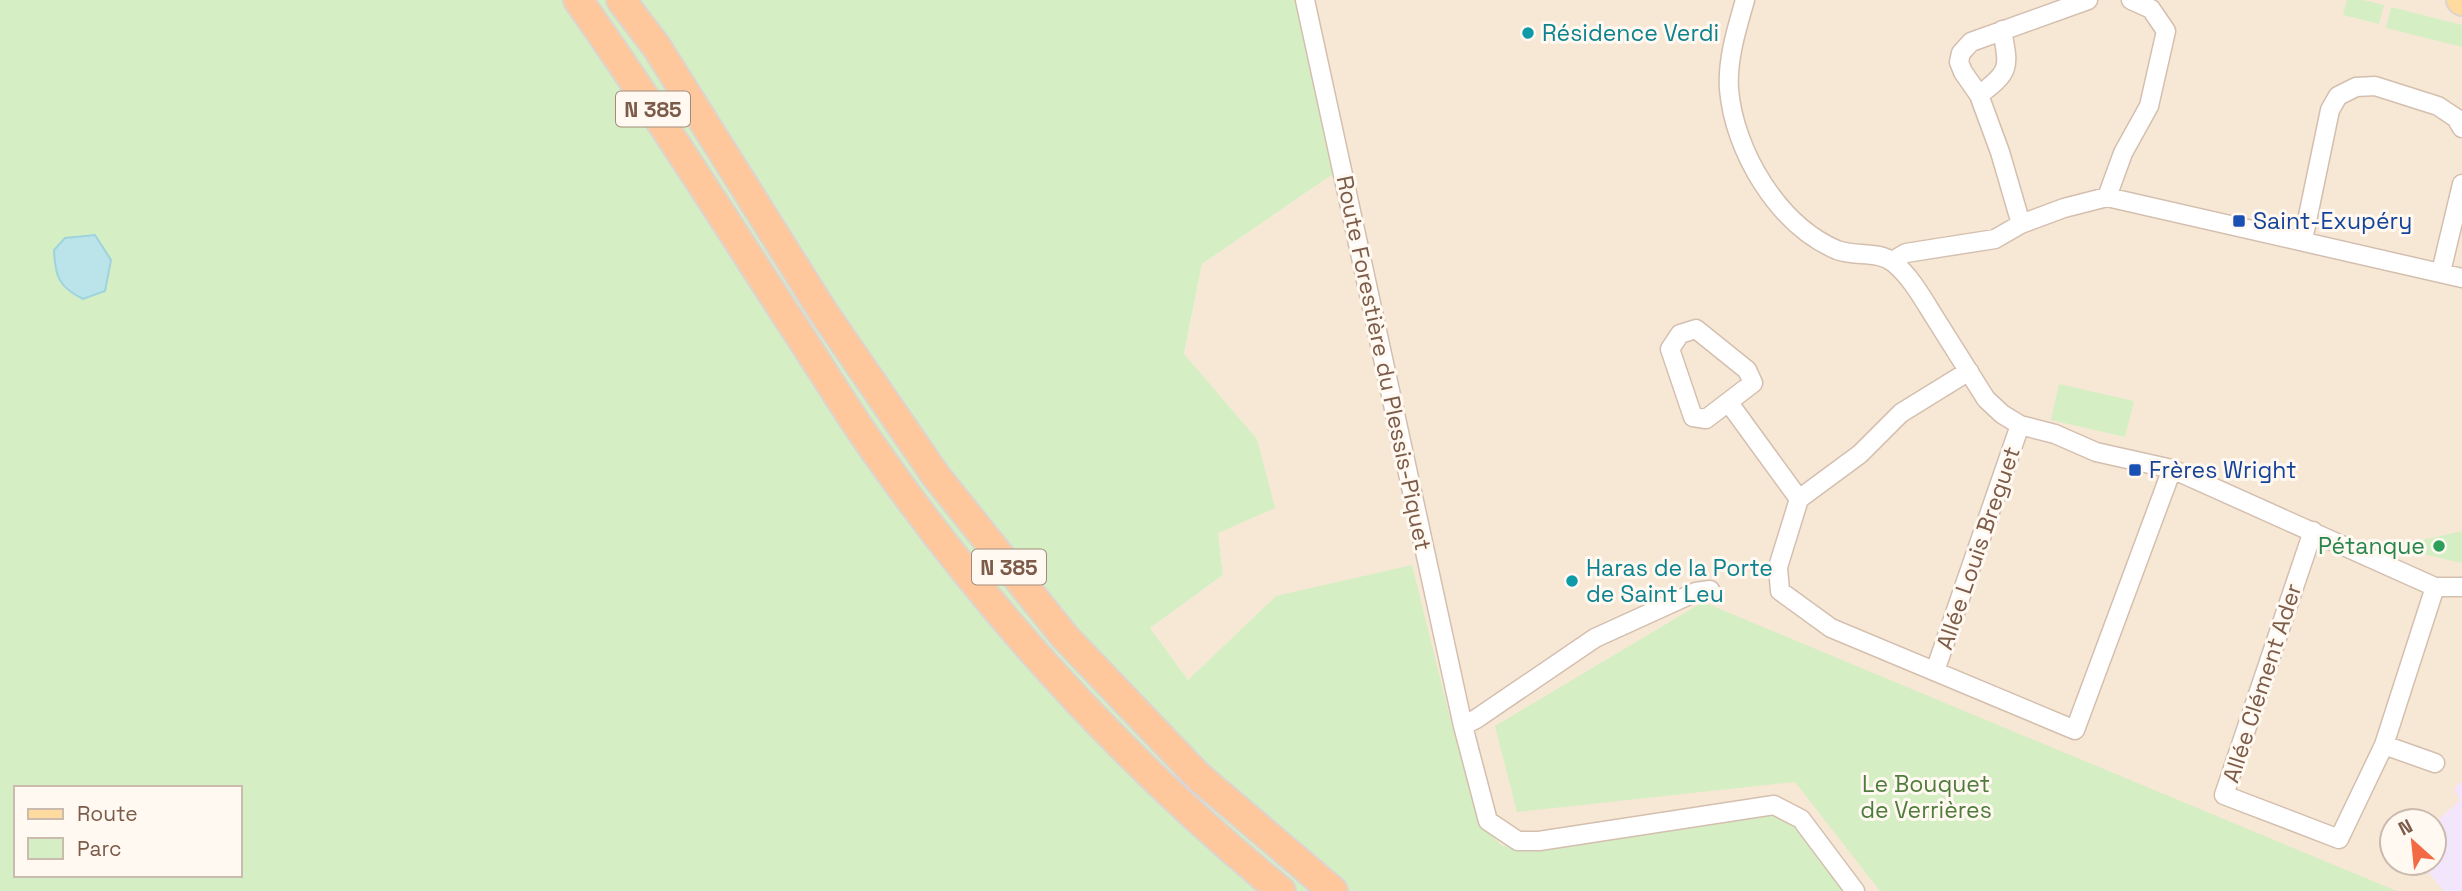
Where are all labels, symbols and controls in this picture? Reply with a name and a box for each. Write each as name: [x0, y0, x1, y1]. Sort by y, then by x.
place label: Résidence Verdi: [1542, 18, 1719, 48]
marker: Résidence Verdi: [1520, 25, 1536, 41]
road number: N 385: [616, 92, 690, 126]
street label: Route Forestière du Plessis-Piquet: [1330, 173, 1438, 553]
place label: Saint-Exupéry: [2253, 206, 2412, 236]
marker: Saint-Exupéry: [2231, 213, 2247, 229]
street label: Allée Louis Breguet: [1929, 442, 2027, 654]
place label: Frères Wright: [2149, 455, 2297, 485]
marker: Frères Wright: [2127, 462, 2143, 478]
place label: Pétanque: [2318, 531, 2425, 561]
marker: Pétanque: [2431, 538, 2447, 554]
road number: N 385: [972, 550, 1046, 584]
place label: Haras de la Porte de Saint Leu: [1586, 553, 1773, 609]
marker: Haras de la Porte de Saint Leu: [1564, 573, 1580, 589]
street label: Allée Clément Ader: [2216, 580, 2308, 786]
park label: Le Bouquet de Verrières: [1860, 769, 1992, 825]
legend: [14, 786, 242, 877]
text: Route: [77, 800, 138, 827]
north arrow: [2378, 807, 2448, 877]
text: N: [2394, 813, 2417, 841]
text: Parc: [77, 835, 122, 862]

